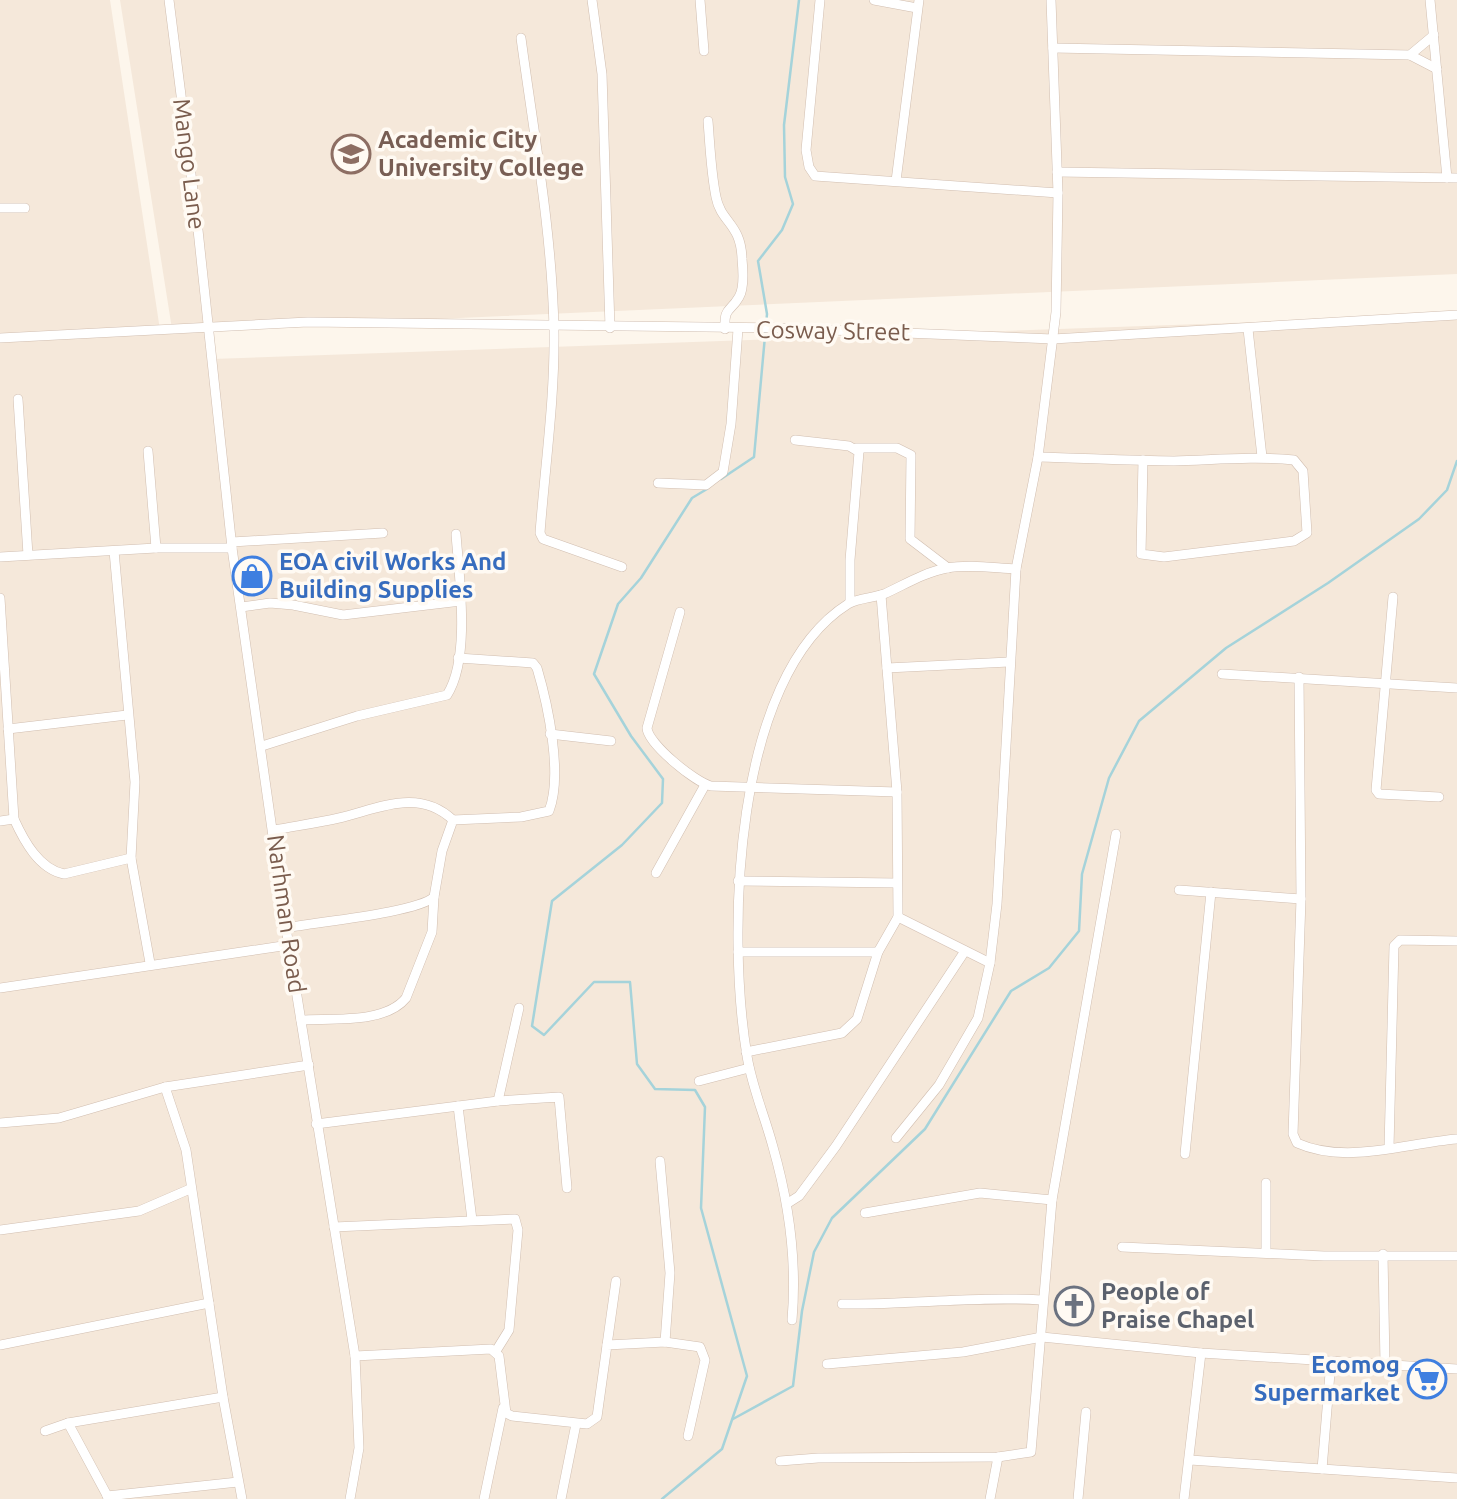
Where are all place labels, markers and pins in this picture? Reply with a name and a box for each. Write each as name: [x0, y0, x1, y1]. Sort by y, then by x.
place label: Academic City University College: [378, 126, 584, 181]
school or university icon: Academic City University College: [330, 133, 372, 175]
place label: EOA civil Works And Building Supplies: [279, 548, 506, 603]
shop icon: EOA civil Works And Building Supplies: [231, 555, 273, 597]
place label: People of Praise Chapel: [1101, 1278, 1254, 1333]
church icon: People of Praise Chapel: [1053, 1285, 1095, 1327]
place label: Ecomog Supermarket: [1254, 1351, 1400, 1406]
supermarket icon: Ecomog Supermarket: [1406, 1358, 1448, 1400]

